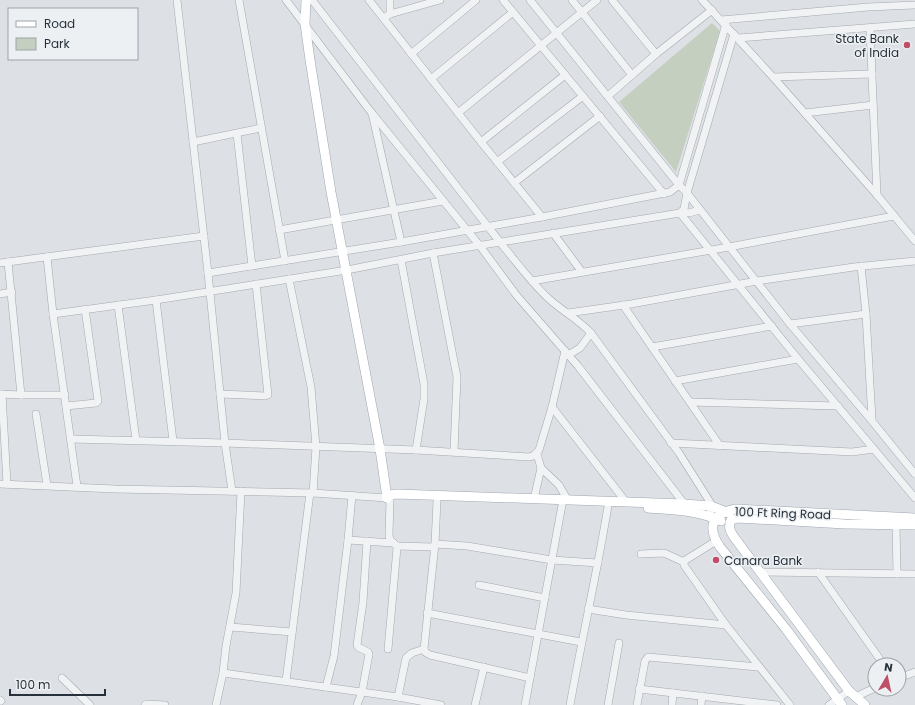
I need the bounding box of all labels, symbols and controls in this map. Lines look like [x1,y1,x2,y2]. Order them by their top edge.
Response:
legend [8,8,138,60]
text: Road [44,15,75,32]
place label: State Bank of India [835,30,900,61]
text: Park [44,35,71,52]
marker: State Bank of India [902,40,912,50]
street label: 100 Ft Ring Road [735,503,831,523]
place label: Canara Bank [724,552,803,569]
marker: Canara Bank [711,555,721,565]
north arrow [867,657,907,697]
text: N [883,659,894,676]
scale bar [10,671,105,697]
text: 100 m [16,676,50,693]

